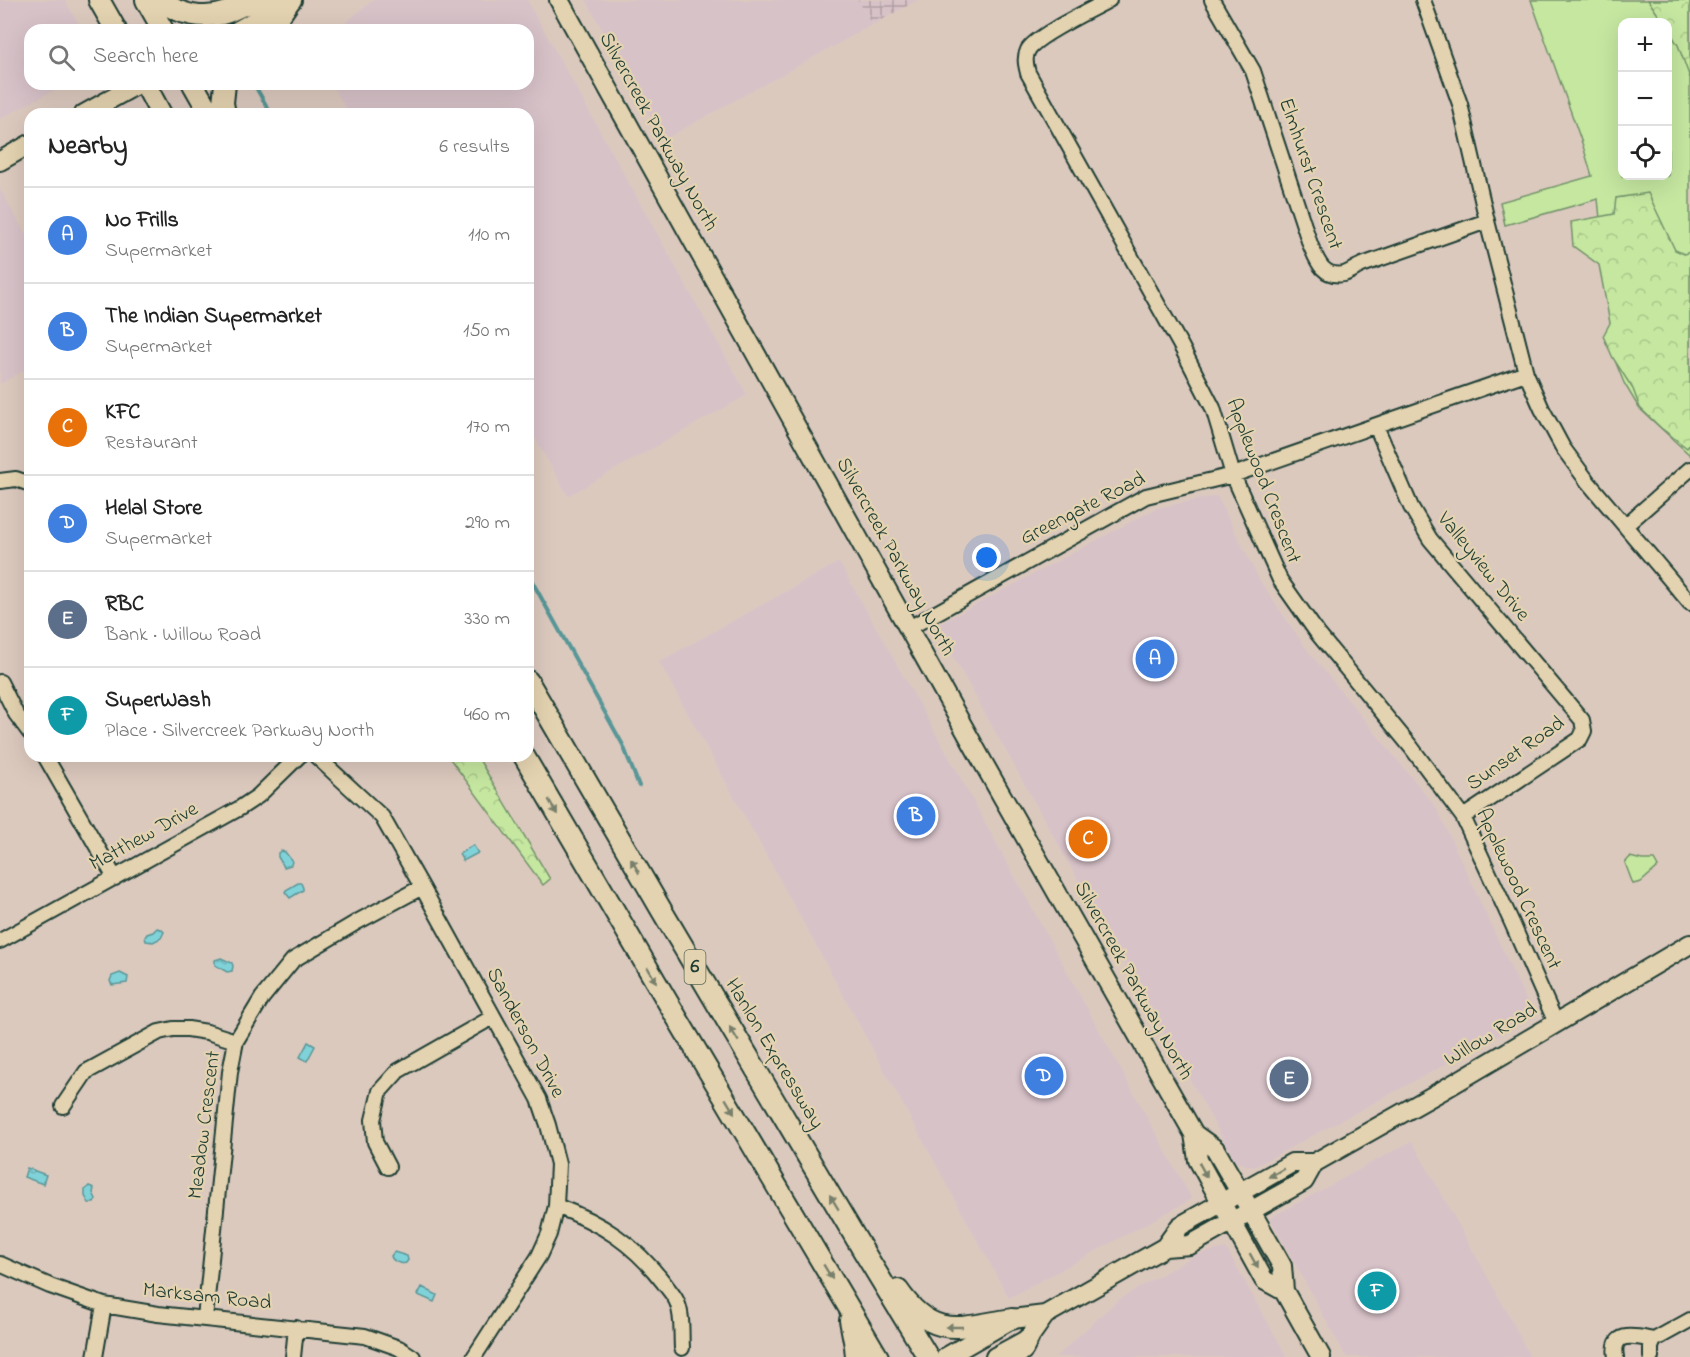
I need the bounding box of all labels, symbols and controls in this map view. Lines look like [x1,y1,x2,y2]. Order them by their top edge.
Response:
map controls [1618,18,1672,180]
button: + [1618,18,1672,72]
search box [24,24,534,90]
street label: Silvercreek Parkway North [589,27,725,238]
icon: search [45,41,78,74]
text: Search here [93,41,198,73]
button: − [1618,72,1672,126]
street label: Elmhurst Crescent [1270,94,1350,254]
button: locate [1618,126,1672,180]
text: Nearby [48,128,127,166]
text: 6 results [439,133,510,162]
text: No Frills [105,205,179,237]
text: A [61,221,74,250]
text: 110 m [468,221,510,250]
text: Supermarket [105,237,212,266]
text: The Indian Supermarket [105,301,322,333]
text: B [61,317,74,346]
text: 150 m [463,317,510,346]
text: Supermarket [105,333,212,362]
street label: Applewood Crescent [1218,394,1308,568]
text: KFC [105,397,140,429]
text: C [62,413,73,442]
text: 170 m [466,413,510,442]
text: Restaurant [105,429,198,458]
street label: Silvercreek Parkway North [826,452,962,663]
street label: Greengate Road [1015,464,1152,555]
text: Helal Store [105,493,202,525]
street label: Valleyview Drive [1427,505,1537,630]
text: D [60,509,75,538]
text: 290 m [465,509,510,538]
text: Supermarket [105,525,212,554]
your location [972,543,1001,572]
text: RBC [105,589,144,621]
text: E [61,605,74,634]
text: 330 m [464,605,510,634]
text: Bank · Willow Road [105,621,261,650]
pin: A [1136,636,1174,682]
text: SuperWash [105,685,211,717]
text: F [61,701,74,730]
text: 460 m [464,701,510,730]
street label: Sunset Road [1461,709,1571,799]
text: Place · Silvercreek Parkway North [105,717,374,746]
street label: Matthew Drive [84,794,204,879]
pin: B [896,794,936,838]
one-way arrow [548,799,558,816]
street label: Applewood Crescent [1467,803,1569,975]
pin: C [1068,816,1108,862]
one-way arrow [630,858,641,874]
street label: Silvercreek Parkway North [1064,876,1200,1087]
road number: 6 [684,950,706,984]
street label: Sanderson Drive [478,962,572,1104]
one-way arrow [646,967,657,983]
street label: Hanlon Expressway [715,973,831,1136]
street label: Willow Road [1439,995,1543,1075]
one-way arrow [729,1026,740,1042]
street label: Meadow Crescent [181,1049,229,1201]
pin: D [1024,1054,1064,1098]
pin: E [1270,1056,1308,1102]
one-way arrow [724,1098,735,1114]
one-way arrow [1198,1162,1208,1179]
one-way arrow [1267,1168,1284,1178]
one-way arrow [828,1194,839,1210]
one-way arrow [1249,1252,1259,1269]
one-way arrow [823,1264,834,1280]
pin: F [1358,1268,1396,1314]
street label: Marksam Road [141,1275,273,1319]
one-way arrow [945,1322,964,1332]

